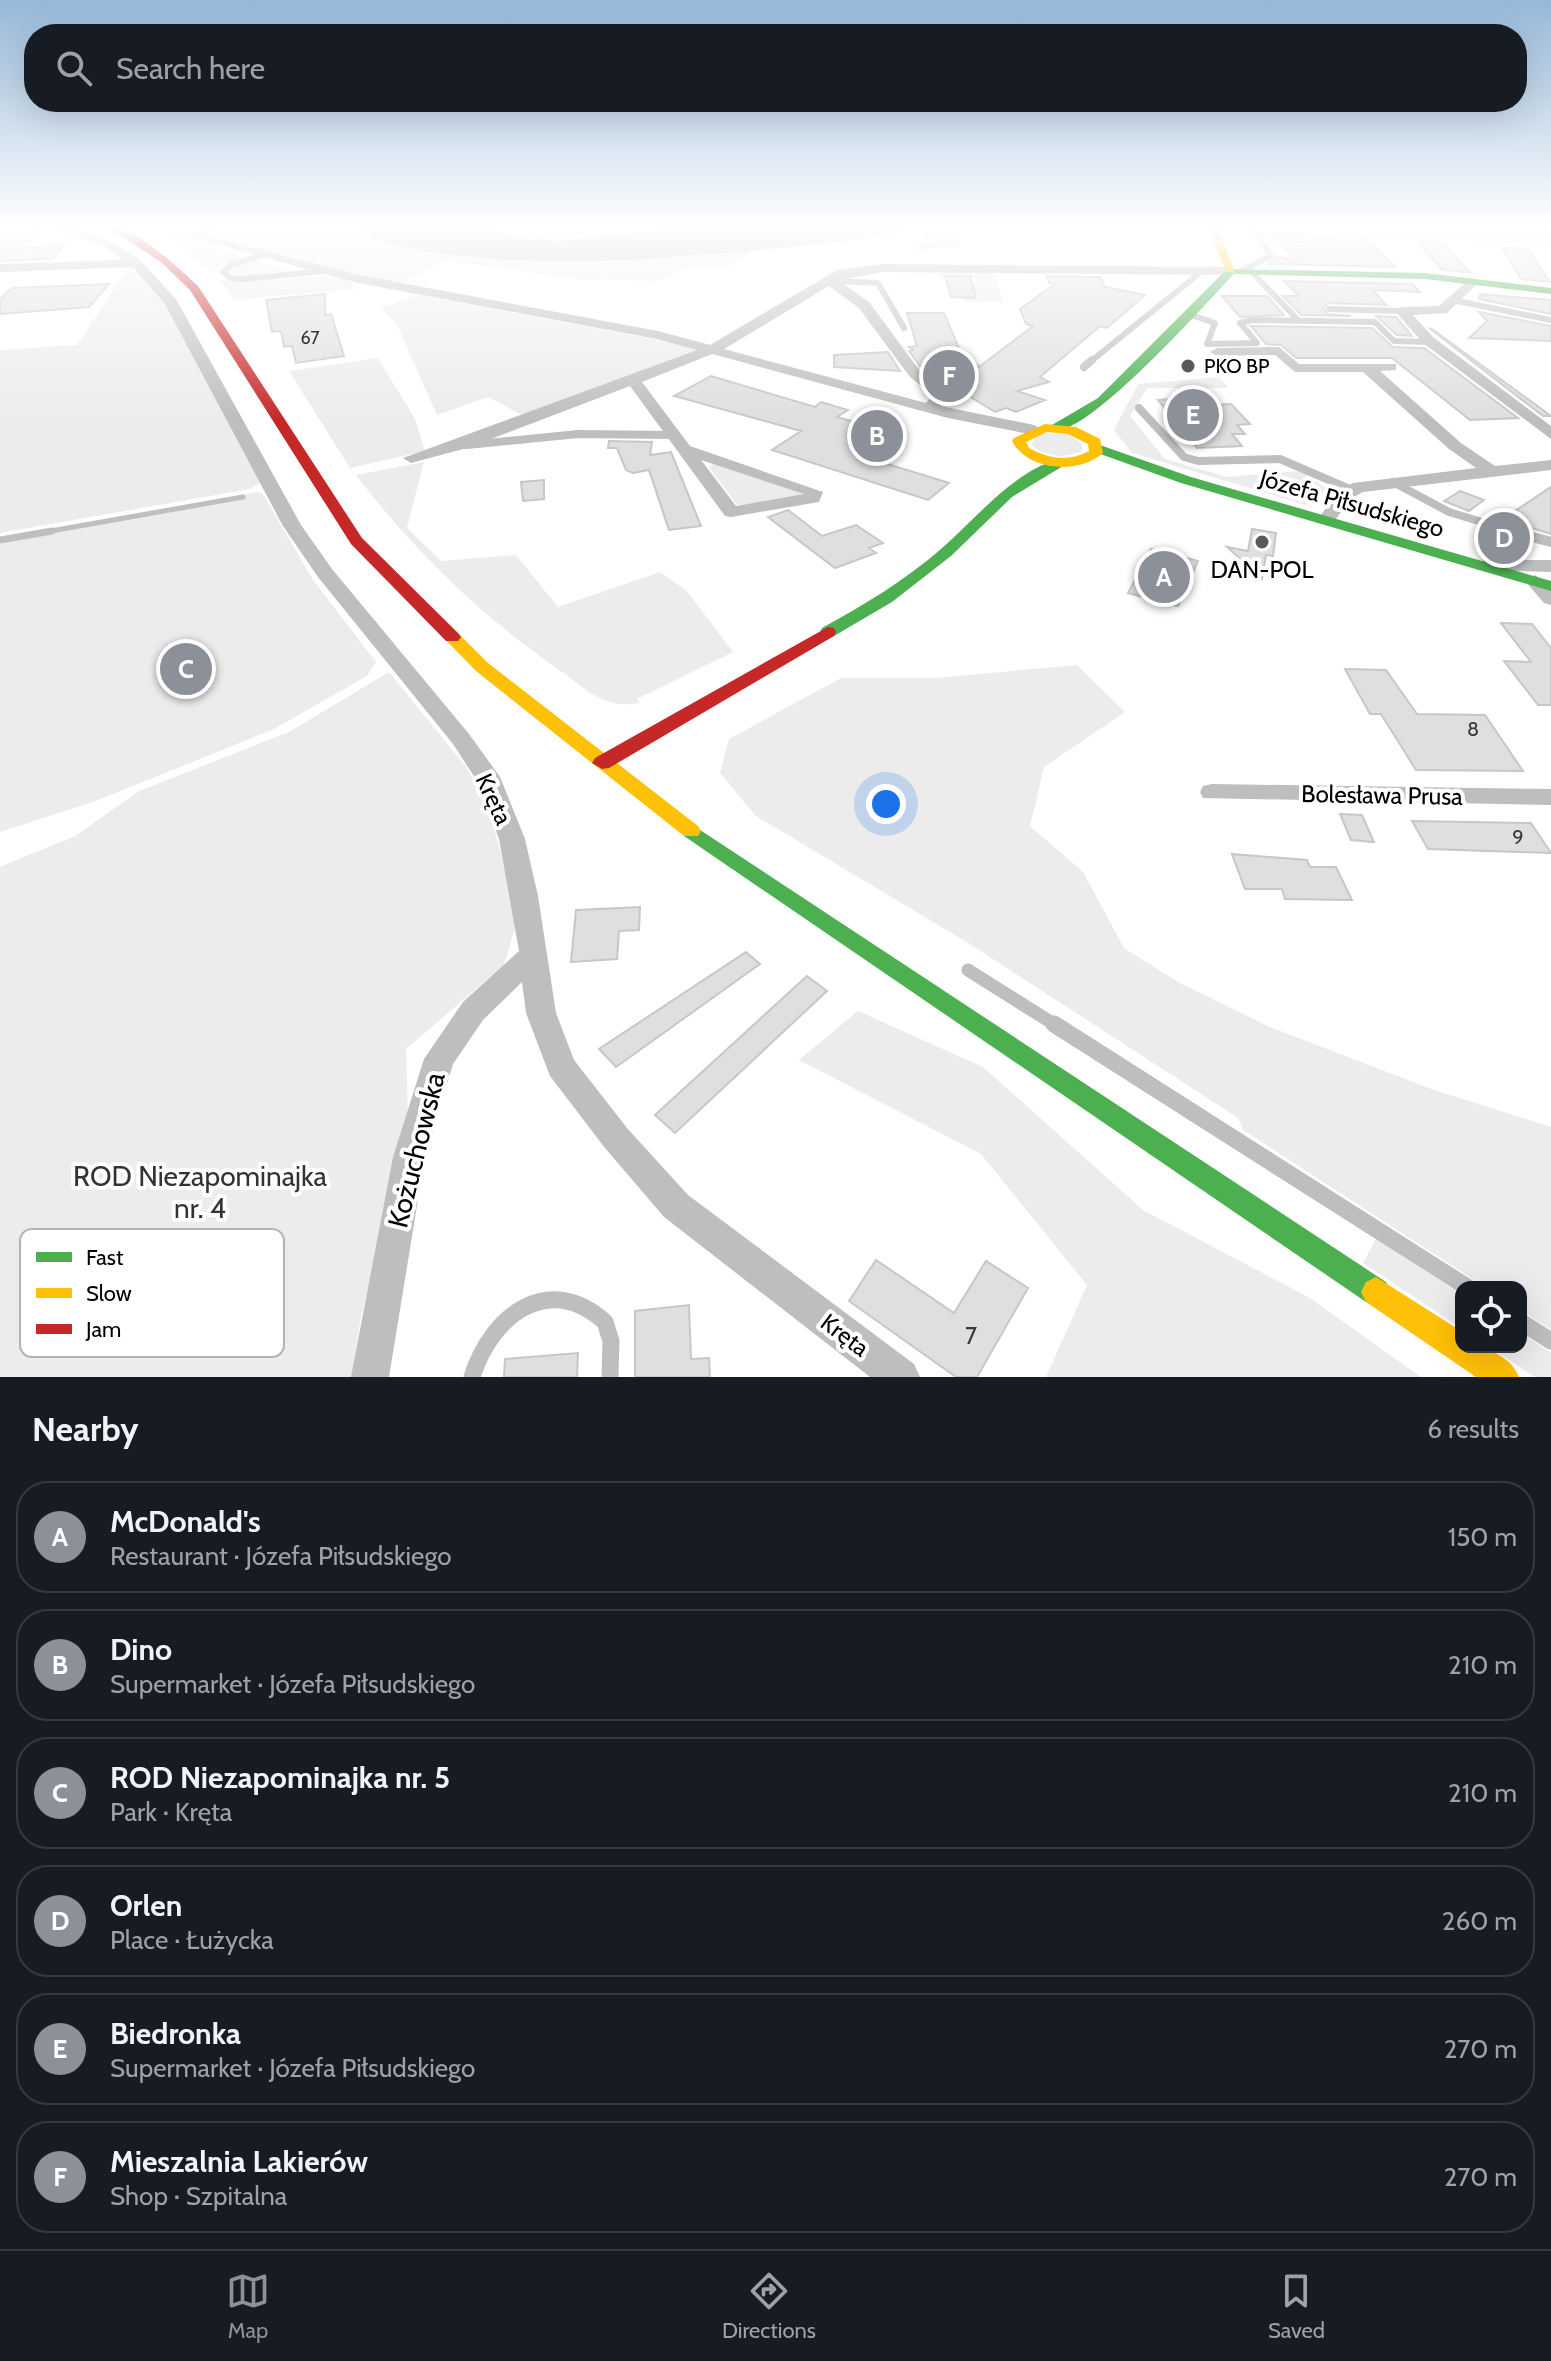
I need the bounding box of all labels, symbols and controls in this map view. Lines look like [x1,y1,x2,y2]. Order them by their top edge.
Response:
search box [24,24,1527,112]
icon: search [52,46,96,90]
text: Search here [116,50,265,87]
house number: 67 [300,327,320,349]
pin: F [923,346,975,406]
place label: PKO BP [1204,354,1269,378]
marker: PKO BP [1179,357,1197,375]
pin: E [1167,385,1219,445]
pin: B [851,406,903,466]
street label: Józefa Piłsudskiego [1256,463,1447,543]
pin: D [1478,508,1530,568]
marker: DAN-POL [1253,533,1271,551]
pin: A [1138,547,1190,607]
place label: DAN-POL [1210,555,1314,584]
pin: C [160,639,212,699]
house number: 8 [1467,717,1479,741]
street label: Kręta [470,769,519,830]
street label: Bolesława Prusa [1301,779,1463,811]
your location [866,784,906,824]
house number: 9 [1512,825,1524,849]
street label: Kożuchowska [380,1068,452,1231]
park label: ROD Niezapominajka nr. 4 [73,1159,327,1225]
legend [20,1229,284,1357]
text: Fast [86,1244,124,1271]
text: Slow [86,1280,132,1307]
map controls [1455,1281,1527,1353]
button: locate [1455,1281,1527,1353]
street label: Kręta [815,1307,875,1363]
text: Jam [85,1316,121,1343]
house number: 7 [965,1321,977,1350]
text: Nearby [32,1408,139,1450]
text: 6 results [1427,1413,1519,1445]
text: McDonald's [110,1503,261,1540]
text: A [52,1521,68,1553]
text: 150 m [1448,1521,1517,1553]
text: Restaurant · Józefa Piłsudskiego [110,1540,452,1572]
text: Dino [110,1631,172,1668]
text: B [52,1649,68,1681]
text: 210 m [1448,1649,1517,1681]
text: Supermarket · Józefa Piłsudskiego [110,1668,475,1700]
text: ROD Niezapominajka nr. 5 [110,1759,450,1796]
text: C [52,1777,68,1809]
text: 210 m [1448,1777,1517,1809]
text: Park · Kręta [110,1796,232,1828]
text: Orlen [110,1887,182,1924]
text: D [51,1905,69,1937]
text: 260 m [1442,1905,1517,1937]
text: Place · Łużycka [110,1924,274,1956]
text: Biedronka [110,2015,241,2052]
text: E [53,2033,67,2065]
text: 270 m [1444,2033,1517,2065]
text: Supermarket · Józefa Piłsudskiego [110,2052,475,2084]
text: Mieszalnia Lakierów [110,2143,368,2180]
text: F [53,2161,67,2193]
text: 270 m [1444,2161,1517,2193]
text: Shop · Szpitalna [110,2180,287,2212]
tab: Map [226,2269,270,2344]
tab: Directions [722,2269,816,2344]
tab: Saved [1268,2269,1325,2344]

